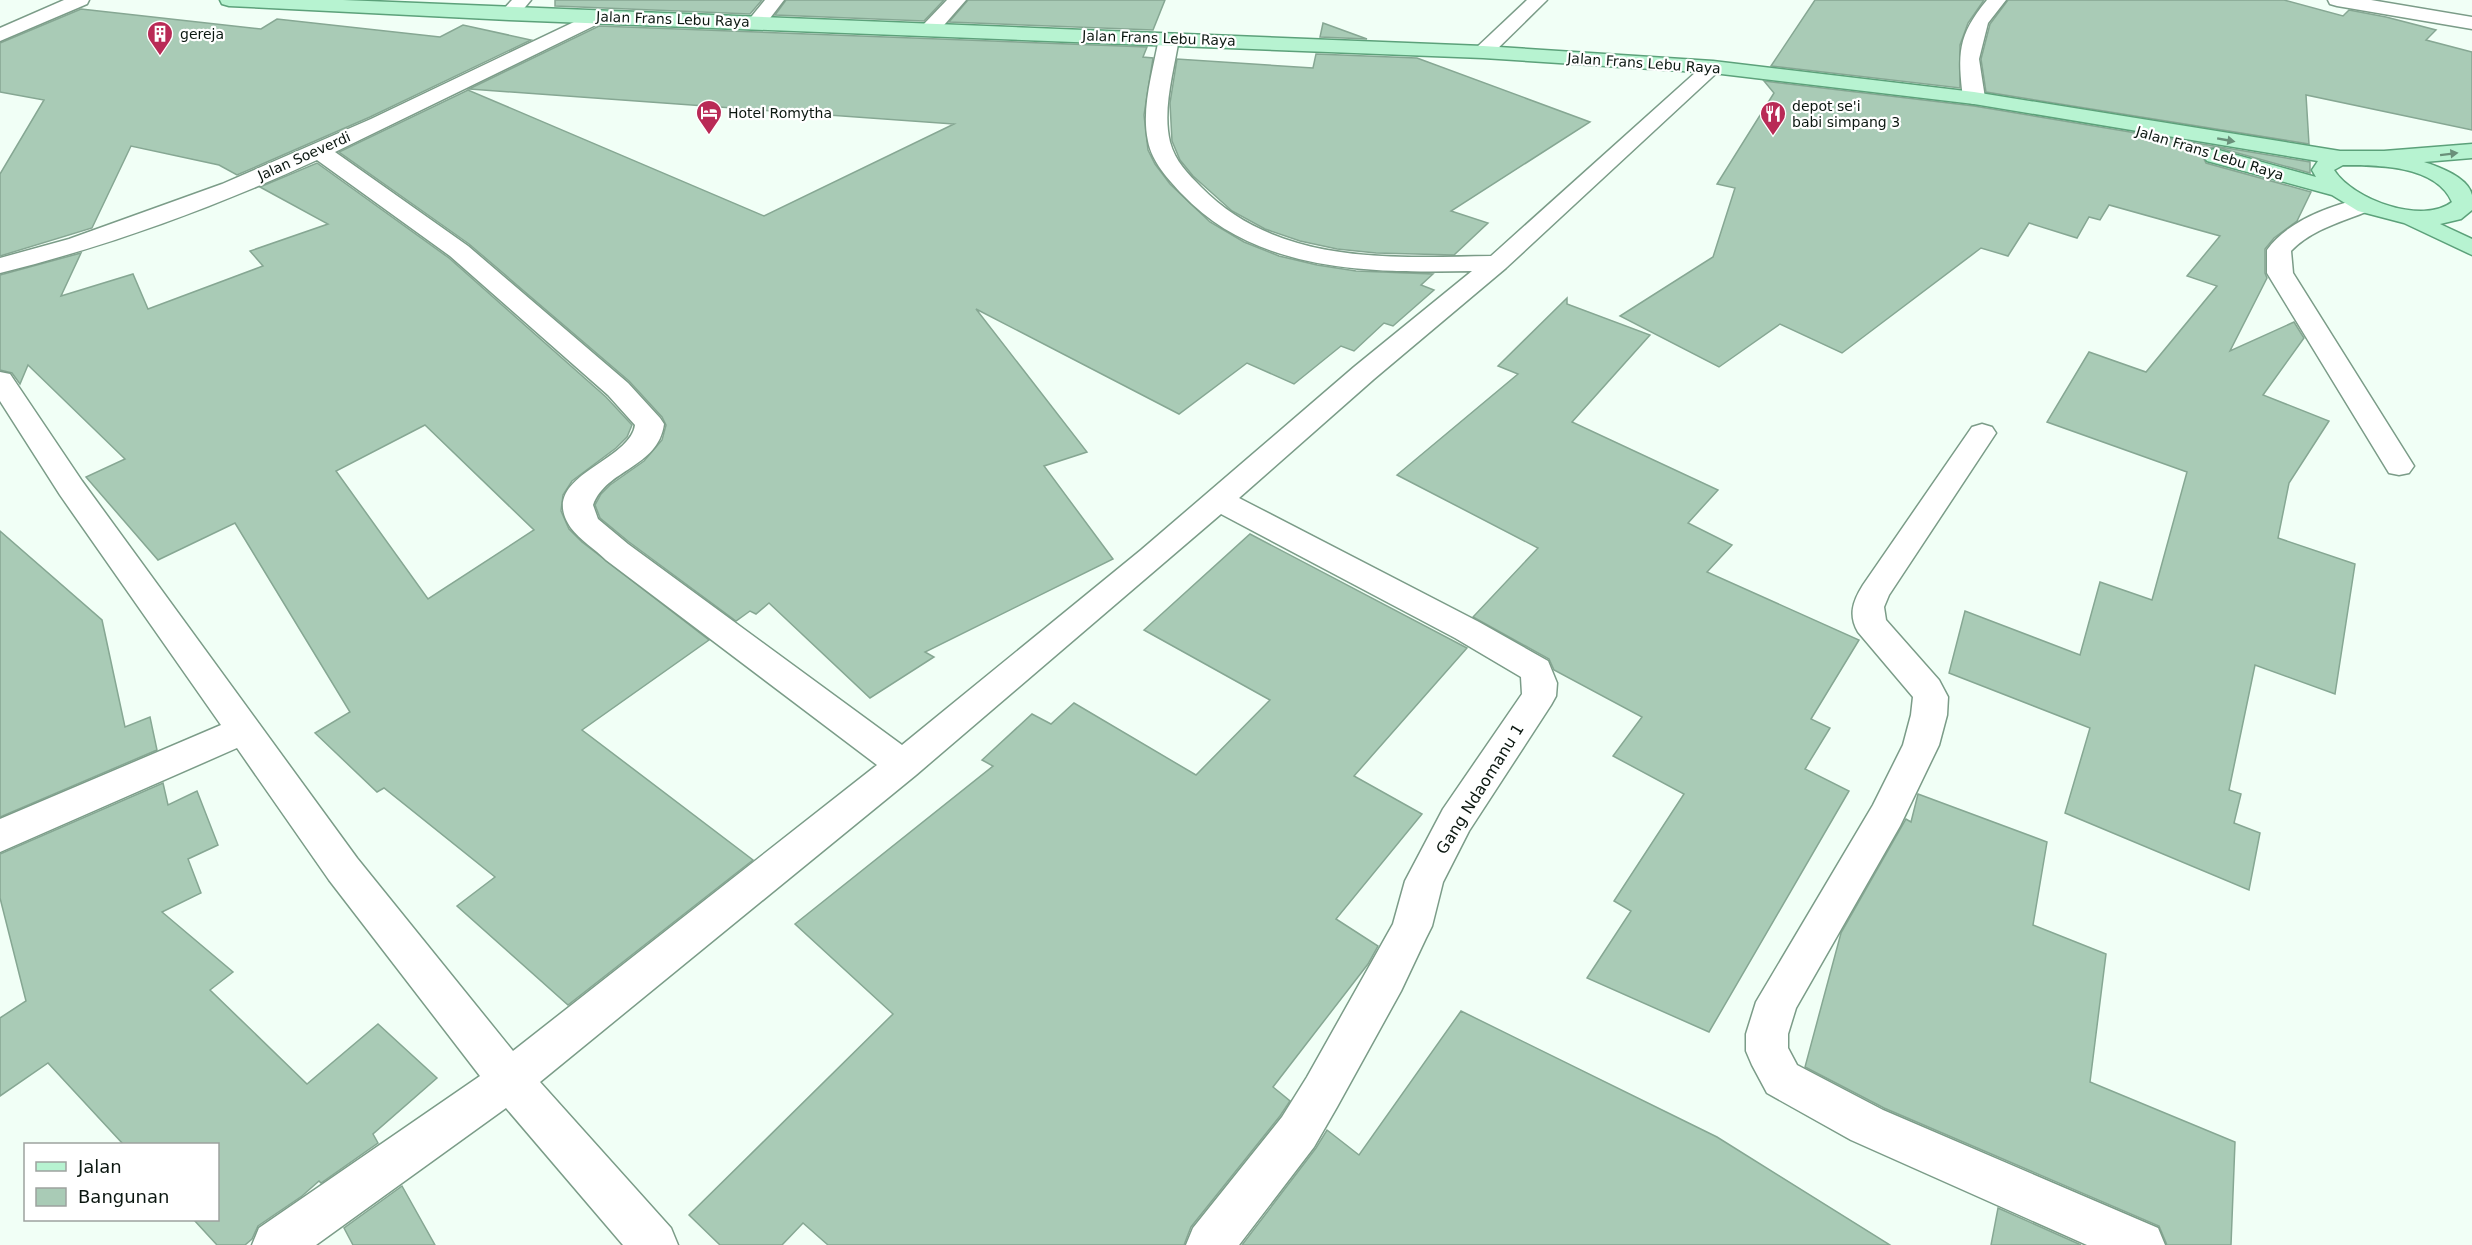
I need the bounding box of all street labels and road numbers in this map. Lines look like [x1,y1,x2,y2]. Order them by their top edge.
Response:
street label: Jalan Frans Lebu Raya [595,8,750,30]
street label: Jalan Frans Lebu Raya [1081,27,1236,49]
street label: Jalan Frans Lebu Raya [1566,50,1721,76]
street label: Jalan Frans Lebu Raya [2133,123,2286,183]
street label: Jalan Soeverdi [254,128,353,184]
street label: Gang Ndaomanu 1 [1432,720,1528,858]

